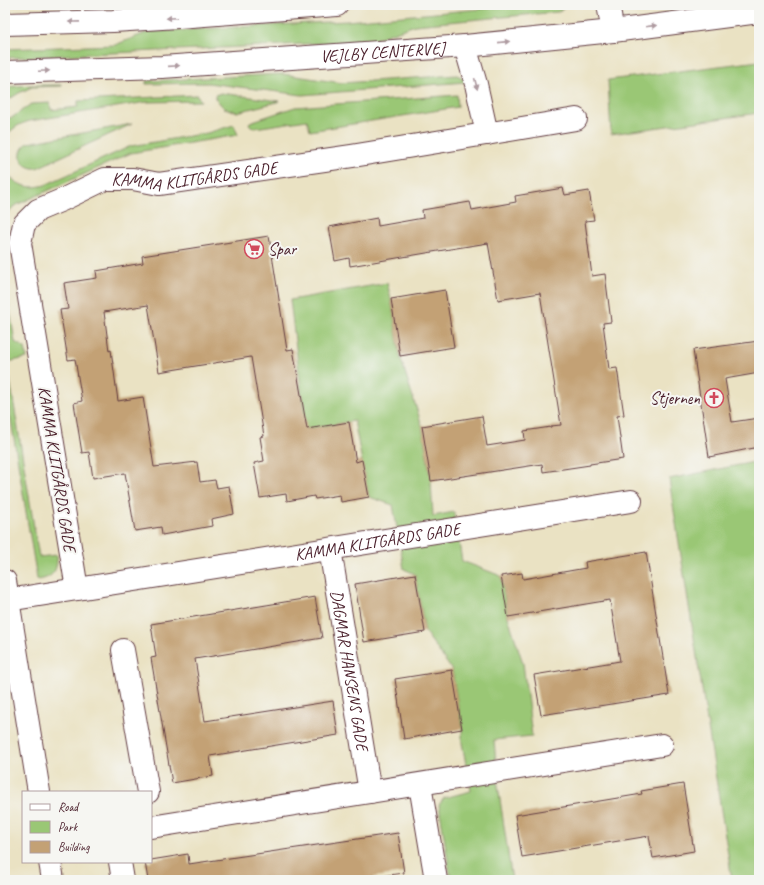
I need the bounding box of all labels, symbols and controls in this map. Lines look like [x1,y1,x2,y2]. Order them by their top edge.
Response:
one-way arrow [166,14,178,21]
one-way arrow [67,19,80,25]
one-way arrow [645,23,657,29]
street label: VEJLBY CENTERVEJ [319,37,448,67]
one-way arrow [498,39,510,46]
one-way arrow [168,62,180,69]
one-way arrow [38,68,51,74]
one-way arrow [473,78,479,90]
street label: KAMMA KLITGÅRDS GADE [112,156,281,195]
supermarket icon: Spar [243,238,265,260]
place label: Spar [268,239,298,260]
street label: KAMMA KLITGÅRDS GADE [34,385,81,556]
church icon: Stjernen [703,387,725,409]
place label: Stjernen [650,388,700,409]
street label: KAMMA KLITGÅRDS GADE [293,517,464,565]
street label: DAGMAR HANSENS GADE [326,589,374,755]
legend [22,791,152,863]
text: Road [58,799,80,815]
text: Park [58,819,79,835]
text: Building [58,839,90,855]

